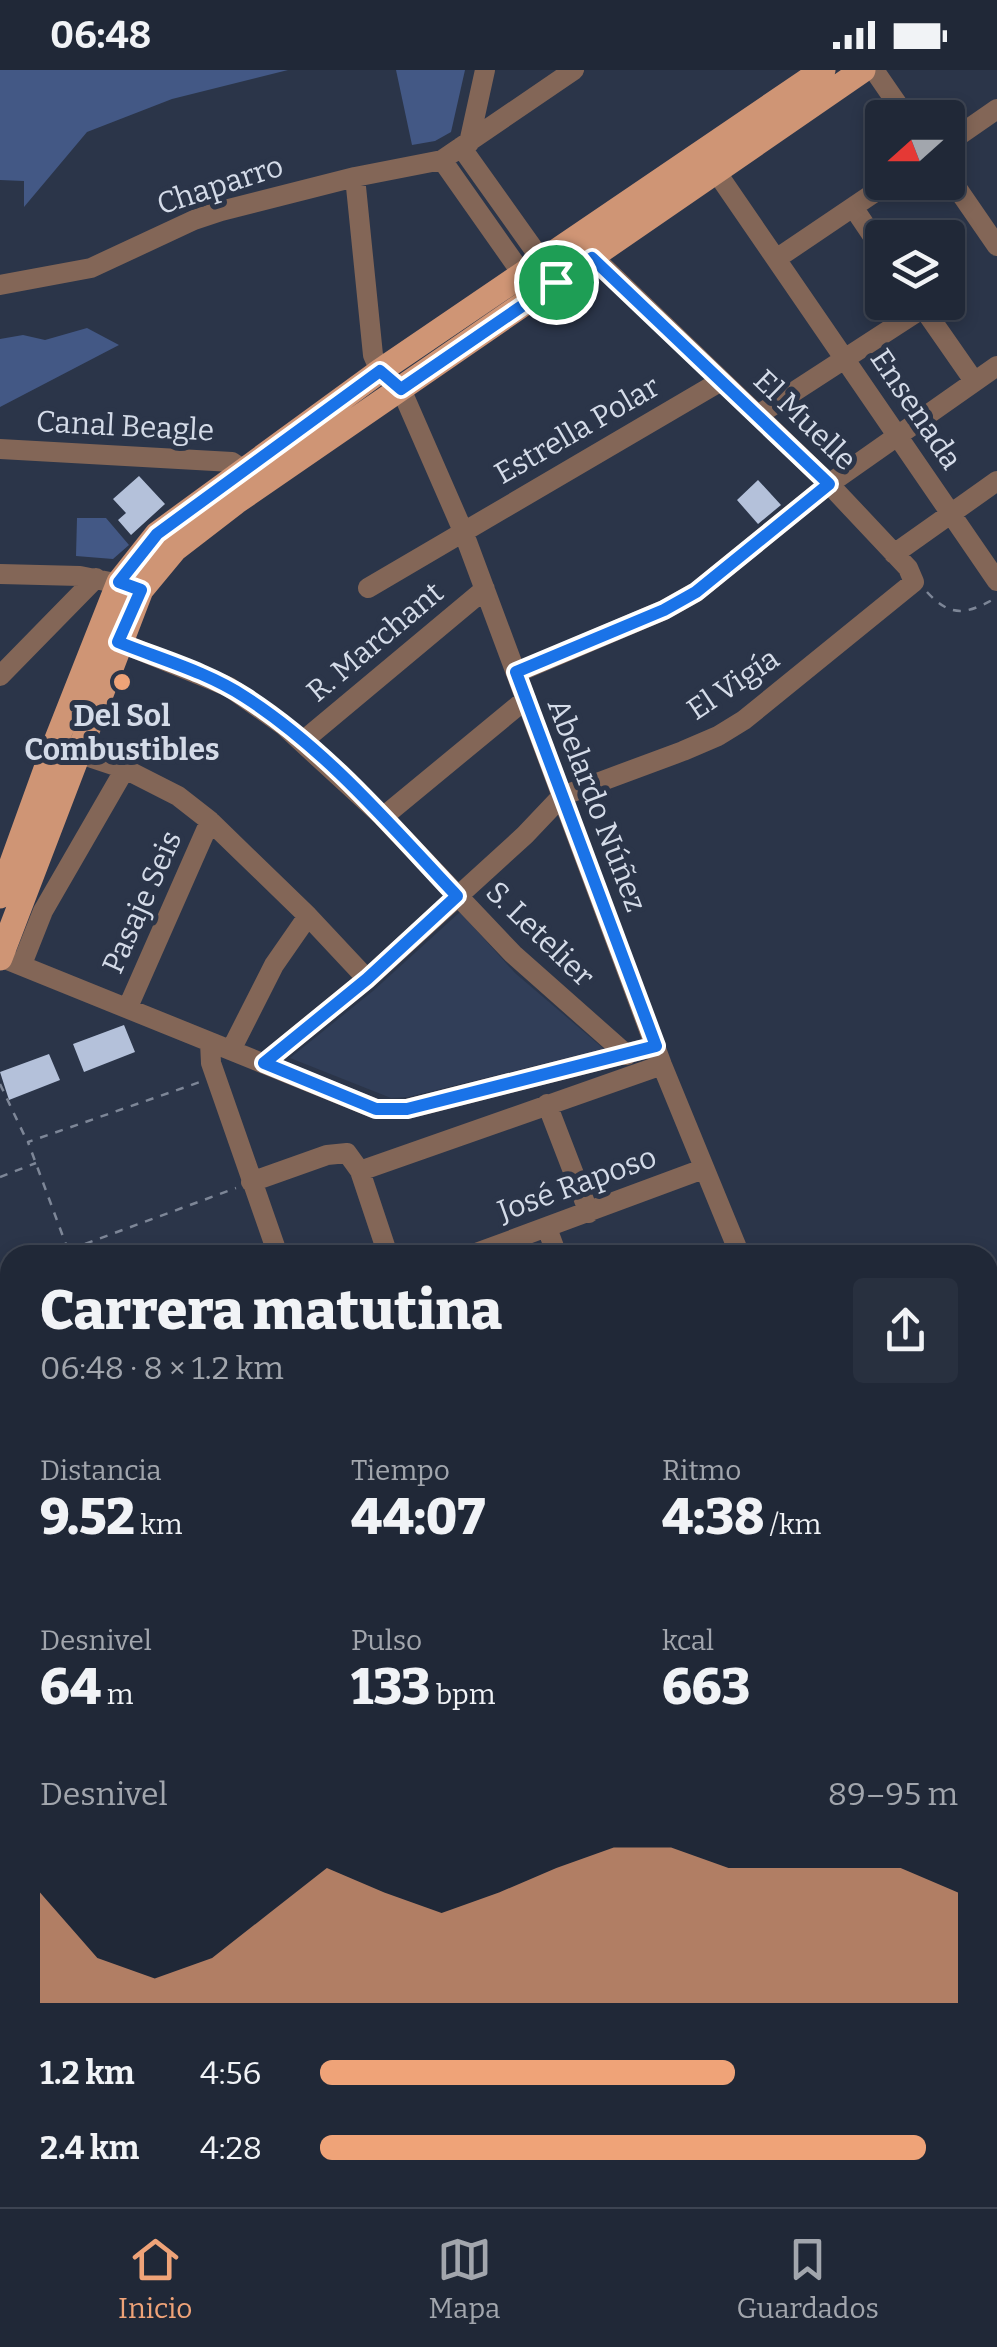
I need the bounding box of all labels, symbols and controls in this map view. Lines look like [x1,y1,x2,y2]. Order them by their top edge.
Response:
text: 06:48 [50,12,151,58]
north arrow [865,100,965,200]
map controls [865,100,965,320]
street label: Chaparro [152,148,288,222]
button: layers [865,220,965,320]
pin [514,240,599,325]
icon: arrive [529,255,584,310]
street label: Ensenada [863,342,969,476]
street label: El Muelle [746,362,864,478]
street label: Estrella Polar [488,368,666,492]
street label: Canal Beagle [35,403,215,449]
street label: R. Marchant [299,574,451,709]
street label: El Vigía [680,640,786,728]
marker: Del Sol Combustibles [111,671,133,693]
street label: Abelardo Núñez [540,693,654,917]
place label: Del Sol Combustibles [24,698,220,768]
street label: Pasaje Seis [95,825,189,979]
street label: S. Letelier [479,874,601,994]
street label: José Raposo [492,1139,661,1230]
text: Carrera matutina [40,1278,502,1344]
button: share [853,1278,958,1383]
text: 06:48 · 8 × 1.2 km [40,1349,284,1387]
text: Distancia [40,1454,162,1487]
text: Tiempo [351,1454,450,1487]
text: Ritmo [662,1454,741,1487]
text: 9.52 [40,1487,135,1547]
text: 44:07 [351,1487,485,1547]
text: 4:38 [662,1487,764,1547]
text: km [135,1508,183,1541]
text: /km [764,1508,821,1541]
text: Desnivel [40,1624,152,1657]
text: Pulso [351,1624,422,1657]
text: kcal [662,1624,714,1657]
text: 64 [40,1657,101,1717]
text: 133 [351,1657,430,1717]
text: 663 [662,1657,750,1717]
text: m [101,1678,133,1711]
text: bpm [430,1678,496,1711]
text: Desnivel [40,1775,168,1813]
text: 89–95 m [828,1775,958,1813]
text: 1.2 km [40,2054,135,2092]
text: 4:56 [200,2054,261,2092]
text: 2.4 km [40,2129,139,2167]
text: 4:28 [200,2129,262,2167]
tab: Inicio [118,2232,192,2325]
tab: Mapa [429,2232,500,2325]
tab: Guardados [737,2232,879,2325]

